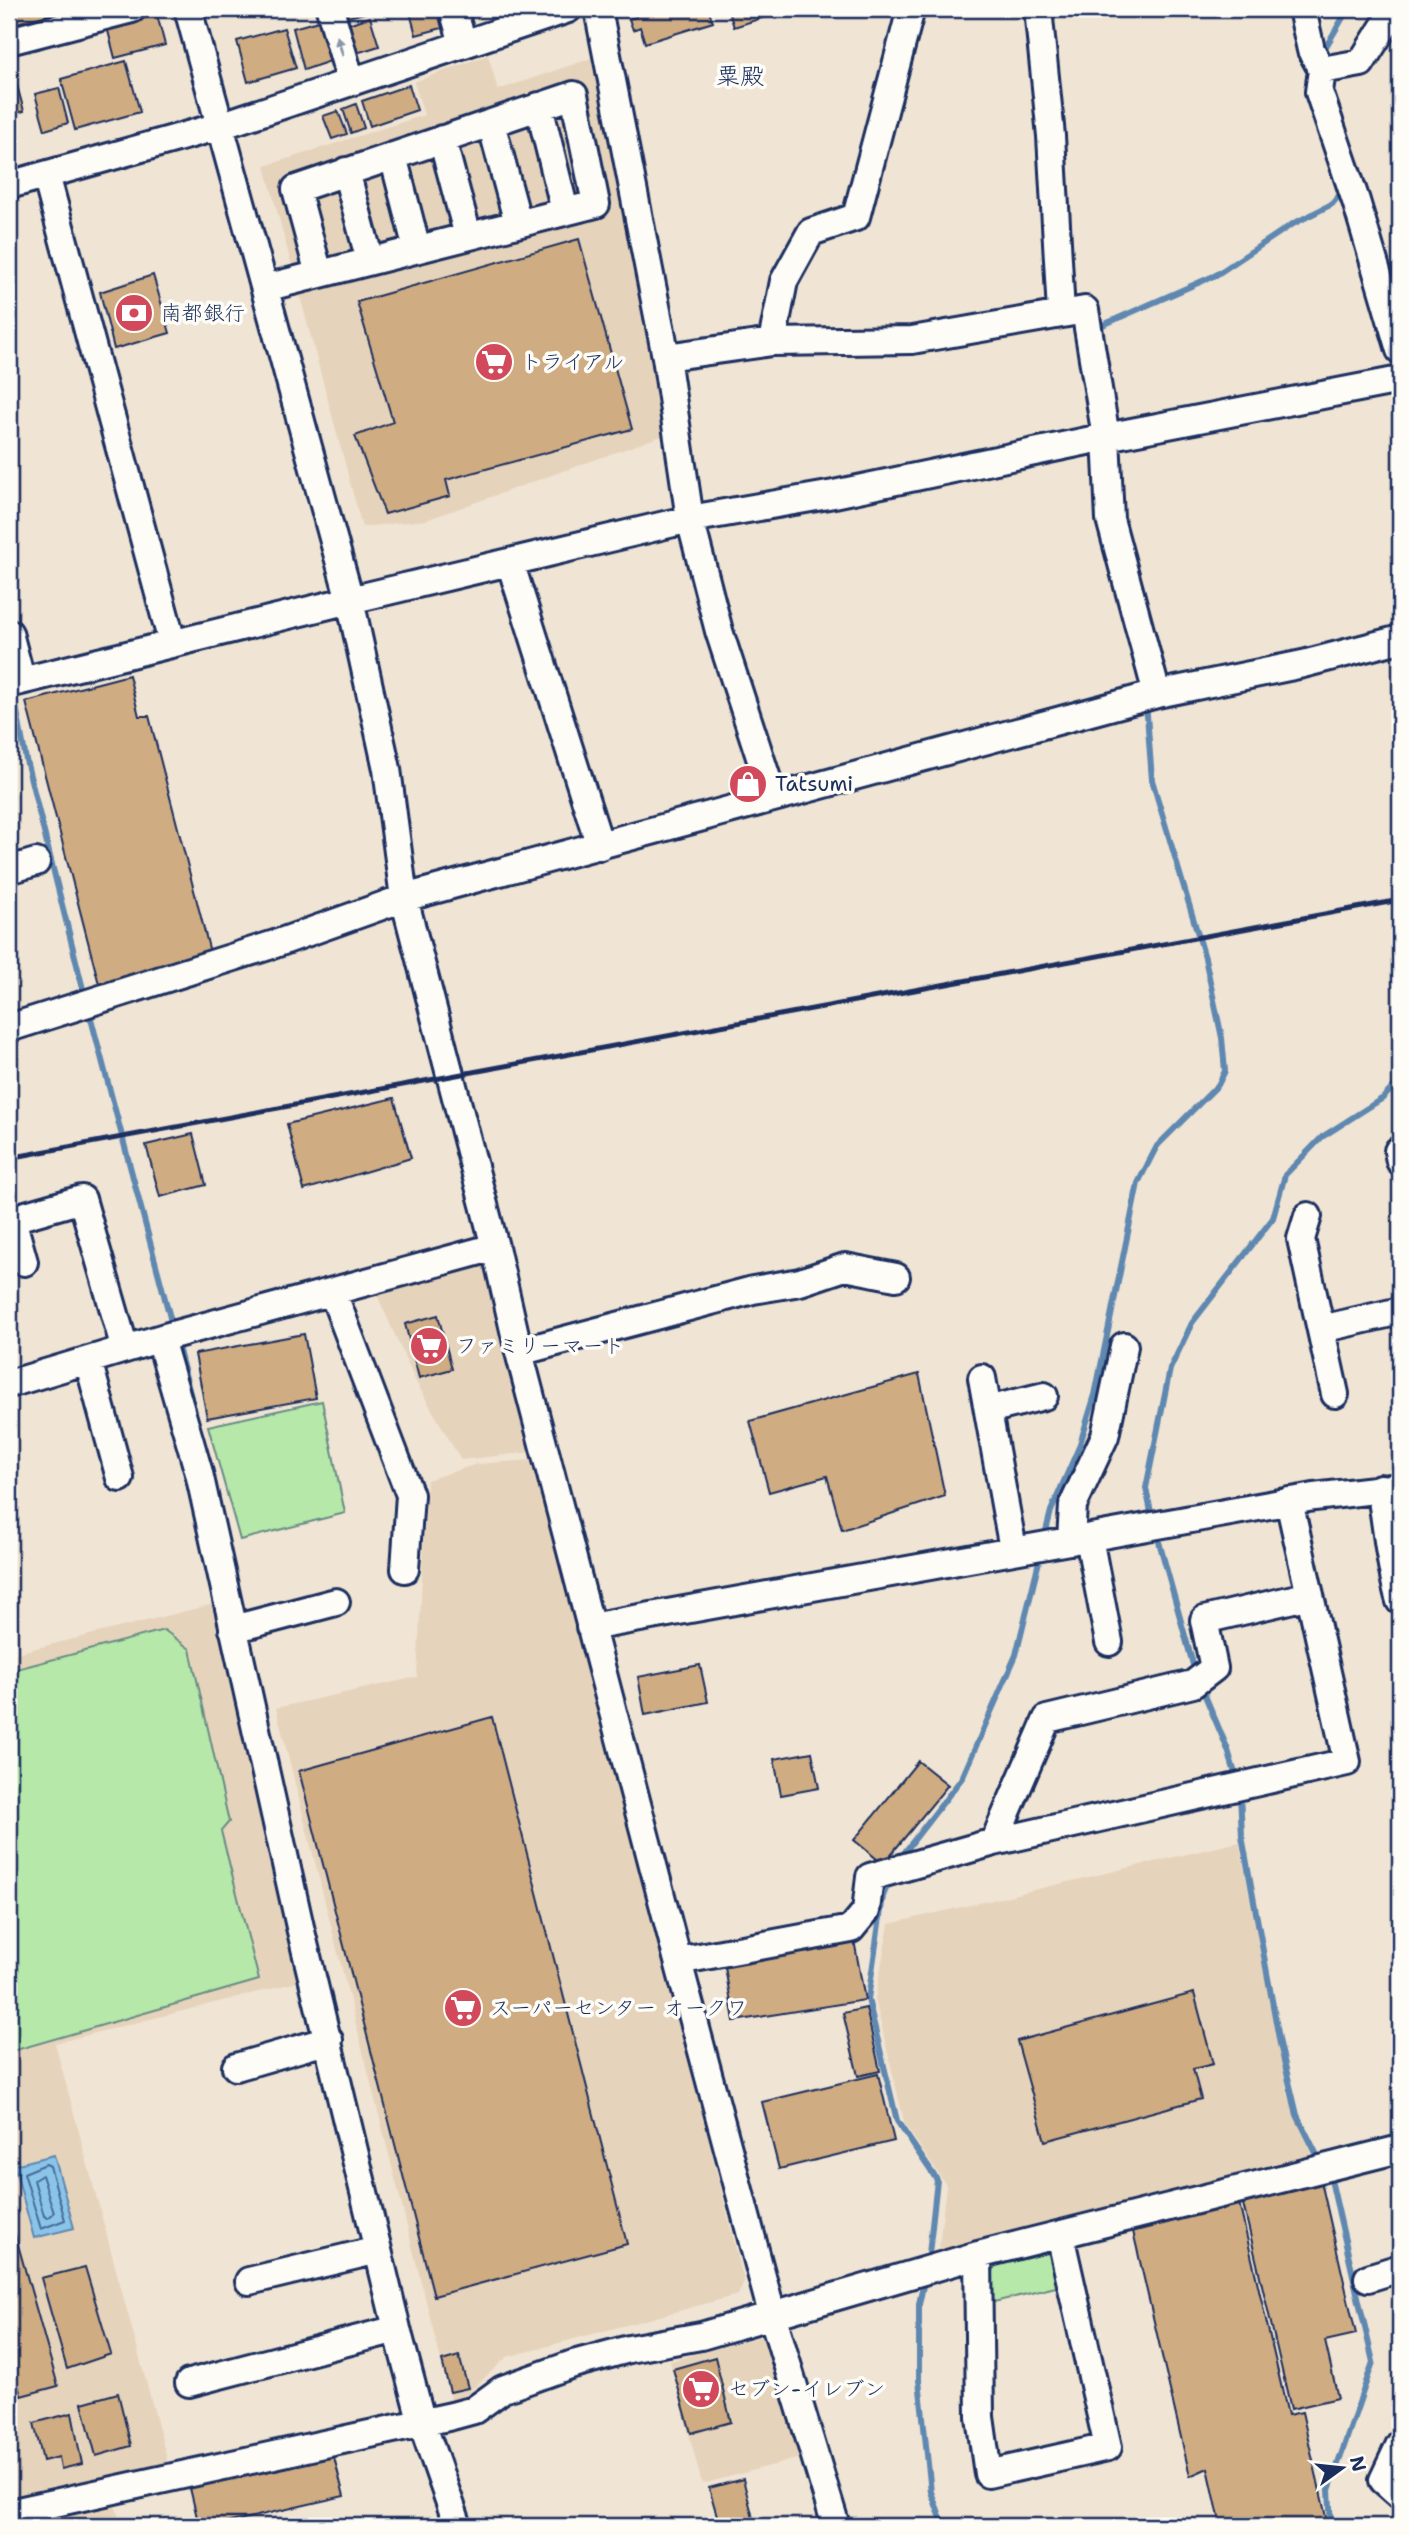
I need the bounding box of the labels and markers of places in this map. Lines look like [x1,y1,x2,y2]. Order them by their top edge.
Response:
bank icon: 南都銀行 [113,292,155,334]
place label: 南都銀行 [161,299,245,327]
supermarket icon: トライアル [473,341,515,383]
place label: トライアル [521,348,624,376]
shop icon: Tatsumi [727,763,769,805]
place label: Tatsumi [775,770,853,798]
supermarket icon: ファミリーマート [408,1325,450,1367]
place label: ファミリーマート [456,1332,624,1360]
supermarket icon: スーパーセンター オークワ [442,1987,484,2029]
place label: スーパーセンター オークワ [490,1994,747,2022]
supermarket icon: セブン-イレブン [680,2368,722,2410]
place label: セブン-イレブン [728,2375,885,2403]

